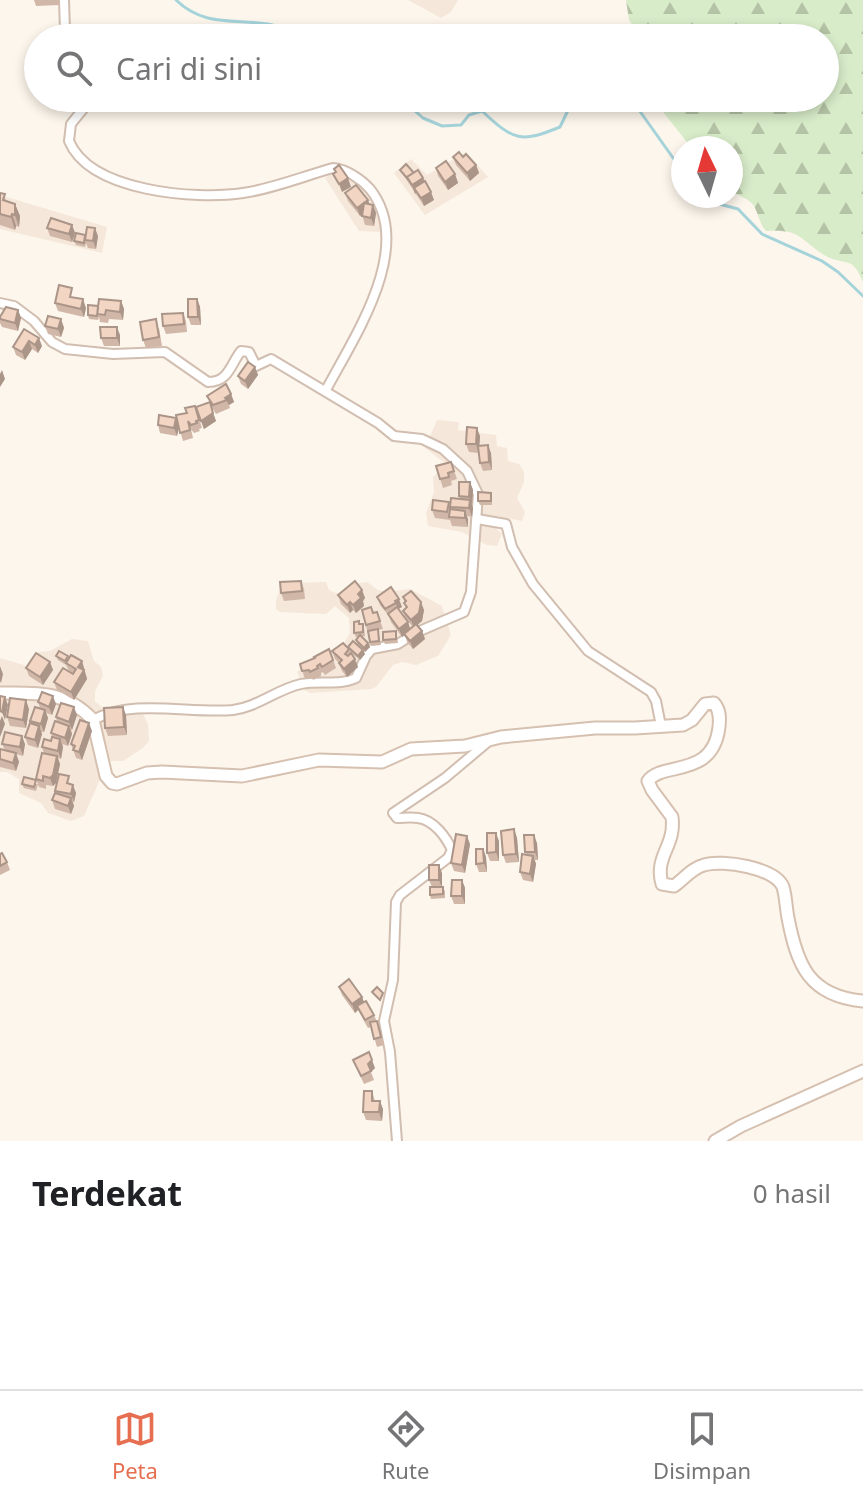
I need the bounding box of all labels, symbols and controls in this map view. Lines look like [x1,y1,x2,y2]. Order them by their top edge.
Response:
search box [24,24,839,112]
icon: search [52,46,96,90]
text: Cari di sini [116,48,262,89]
north arrow [671,136,743,208]
text: Terdekat [32,1170,182,1216]
text: 0 hasil [753,1175,831,1211]
tab: Peta [112,1407,158,1485]
tab: Rute [382,1407,429,1485]
tab: Disimpan [653,1407,751,1485]

